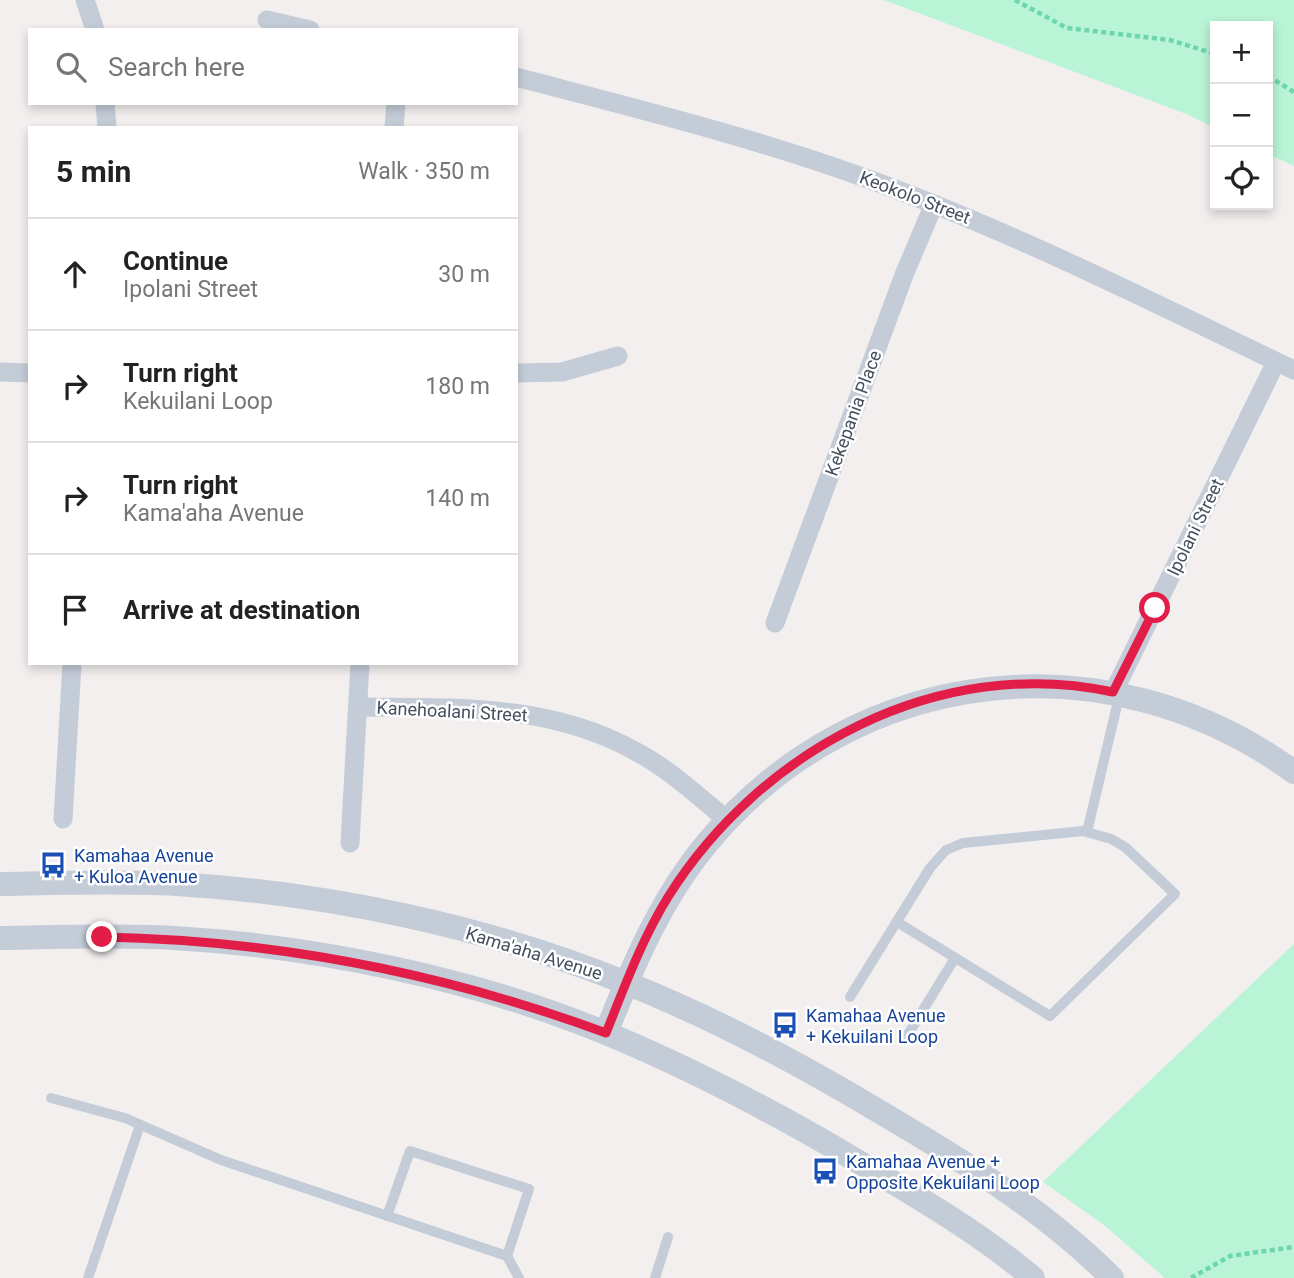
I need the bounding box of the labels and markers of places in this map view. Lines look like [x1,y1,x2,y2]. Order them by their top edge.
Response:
place label: Kamahaa Avenue + Kuloa Avenue [74,845,213,887]
bus stop icon: Kamahaa Avenue + Kuloa Avenue [38,850,68,880]
place label: Kamahaa Avenue + Kekuilani Loop [806,1005,945,1047]
bus stop icon: Kamahaa Avenue + Kekuilani Loop [770,1010,800,1040]
place label: Kamahaa Avenue + Opposite Kekuilani Loop [846,1151,1040,1193]
bus stop icon: Kamahaa Avenue + Opposite Kekuilani Loop [810,1156,840,1186]

